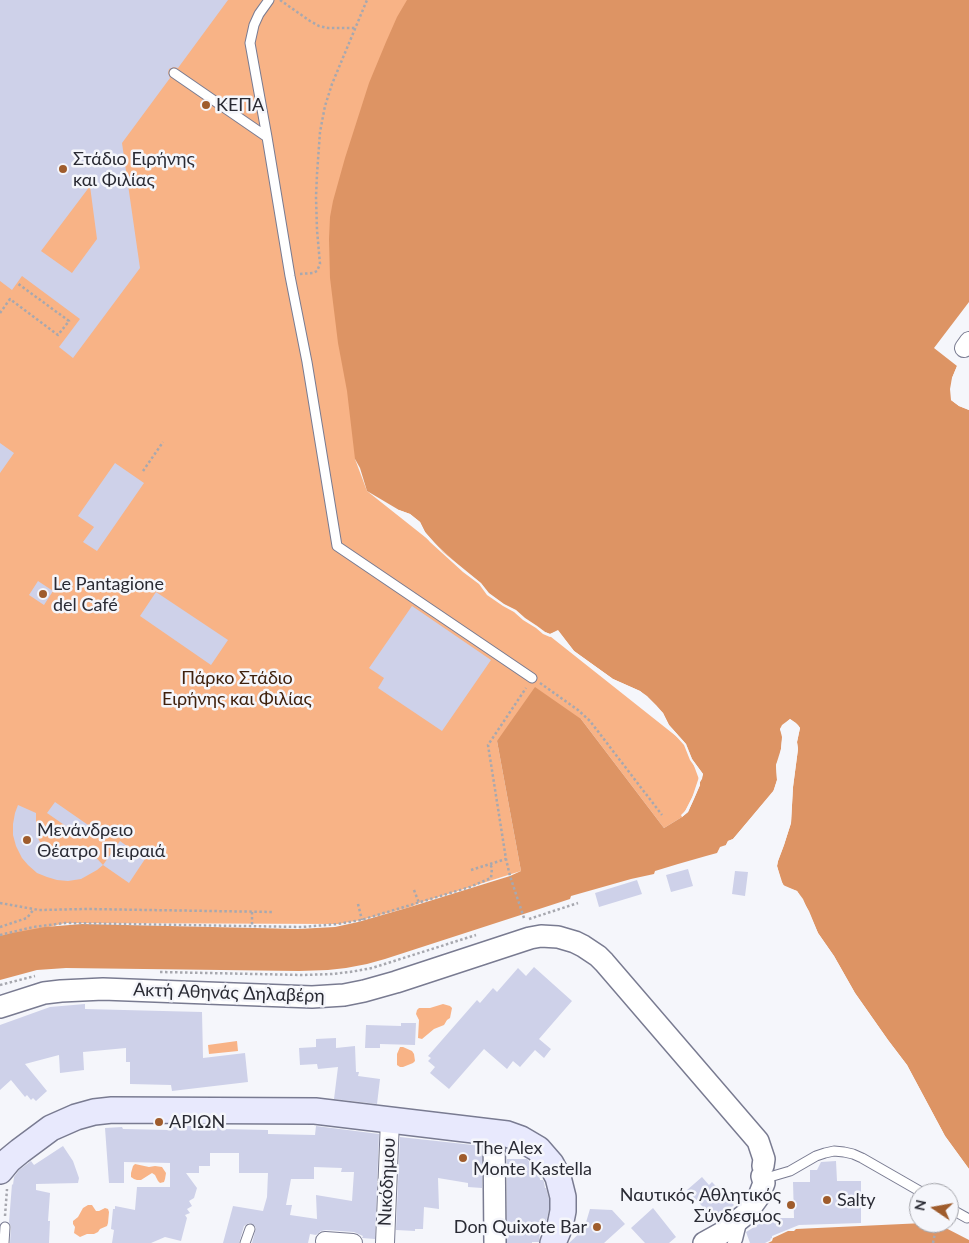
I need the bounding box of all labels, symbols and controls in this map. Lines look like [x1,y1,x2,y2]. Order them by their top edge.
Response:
place label: ΚΕΠΑ [216,94,264,116]
marker: ΚΕΠΑ [200,99,212,111]
place label: Στάδιο Ειρήνης και Φιλίας [73,148,195,190]
marker: Στάδιο Ειρήνης και Φιλίας [57,163,69,175]
place label: Le Pantagione del Café [53,573,164,616]
marker: Le Pantagione del Café [37,588,49,600]
park label: Πάρκο Στάδιο Ειρήνης και Φιλίας [162,667,312,710]
place label: Μενάνδρειο Θέατρο Πειραιά [37,819,165,862]
marker: Μενάνδρειο Θέατρο Πειραιά [21,834,33,846]
street label: Ακτή Αθηνάς Δηλαβέρη [133,979,325,1007]
place label: ΑΡΙΩΝ [169,1111,225,1133]
marker: ΑΡΙΩΝ [153,1116,165,1128]
street label: Νικόδημου [374,1137,400,1227]
place label: The Alex Monte Kastella [473,1137,592,1180]
marker: The Alex Monte Kastella [457,1152,469,1164]
north arrow [909,1183,959,1233]
place label: Ναυτικός Αθλητικός Σύνδεσμος [620,1184,781,1226]
place label: Salty [837,1189,876,1211]
marker: Salty [821,1194,833,1206]
text: N [910,1198,929,1212]
marker: Ναυτικός Αθλητικός Σύνδεσμος [785,1199,797,1211]
place label: Don Quixote Bar [454,1216,587,1238]
marker: Don Quixote Bar [591,1221,603,1233]

